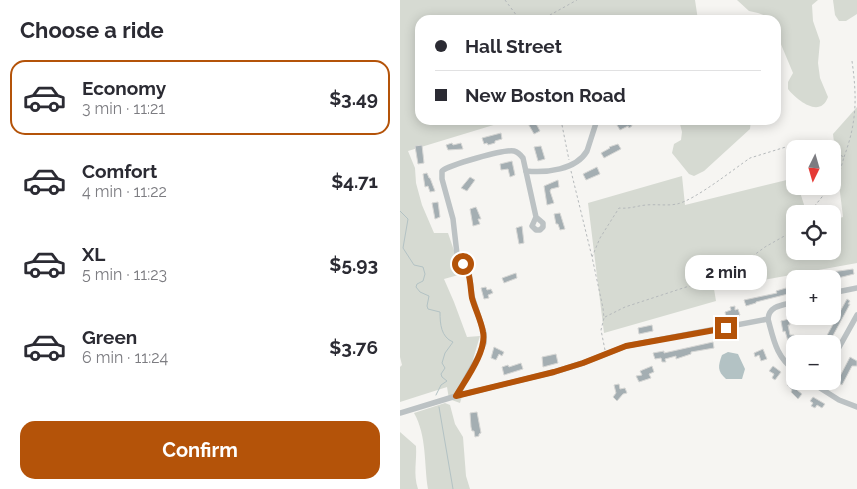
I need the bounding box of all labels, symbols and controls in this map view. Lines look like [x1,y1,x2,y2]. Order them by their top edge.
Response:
text: Choose a ride [20,17,164,43]
text: Hall Street [465,35,562,57]
icon: car [22,75,67,120]
text: Economy [82,77,166,99]
text: New Boston Road [465,84,626,106]
text: $3.49 [329,87,378,109]
text: 3 min · 11:21 [82,99,165,118]
north arrow [786,140,841,195]
map controls [786,140,841,390]
icon: car [22,158,67,203]
text: Comfort [82,160,157,182]
text: $4.71 [331,170,378,192]
text: 4 min · 11:22 [82,182,167,201]
button: locate [786,205,841,260]
icon: car [22,241,67,286]
text: XL [82,243,105,265]
text: $5.93 [329,253,378,275]
route start [452,253,474,275]
callout: 2 min [685,255,767,290]
text: 2 min [705,263,747,282]
text: 5 min · 11:23 [82,265,167,284]
button: + [786,270,841,325]
route end [715,317,737,339]
icon: car [22,324,67,369]
text: Green [82,326,137,348]
button: − [786,335,841,390]
text: $3.76 [329,336,378,358]
text: 6 min · 11:24 [82,348,168,367]
button: Confirm [20,421,380,479]

